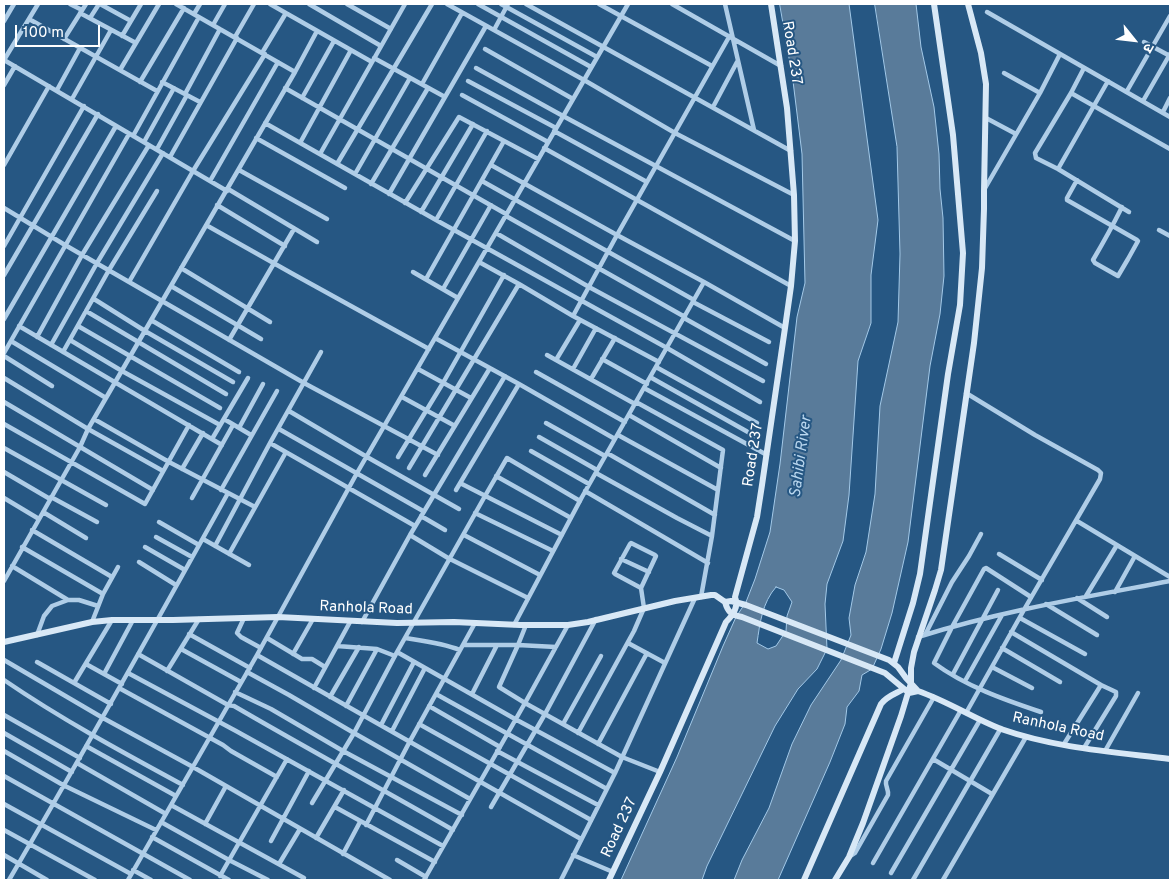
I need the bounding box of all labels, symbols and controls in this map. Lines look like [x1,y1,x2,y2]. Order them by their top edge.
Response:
scale bar [18,15,102,47]
north arrow [1109,15,1159,65]
street label: Road 237 [777,20,805,86]
text: 100 m [23,24,64,43]
text: उ [1138,40,1157,55]
water label: Sahibi River [787,415,817,499]
street label: Road 237 [740,422,768,488]
street label: Ranhola Road [319,598,413,620]
street label: Ranhola Road [1010,709,1106,747]
street label: Road 237 [598,795,642,861]

